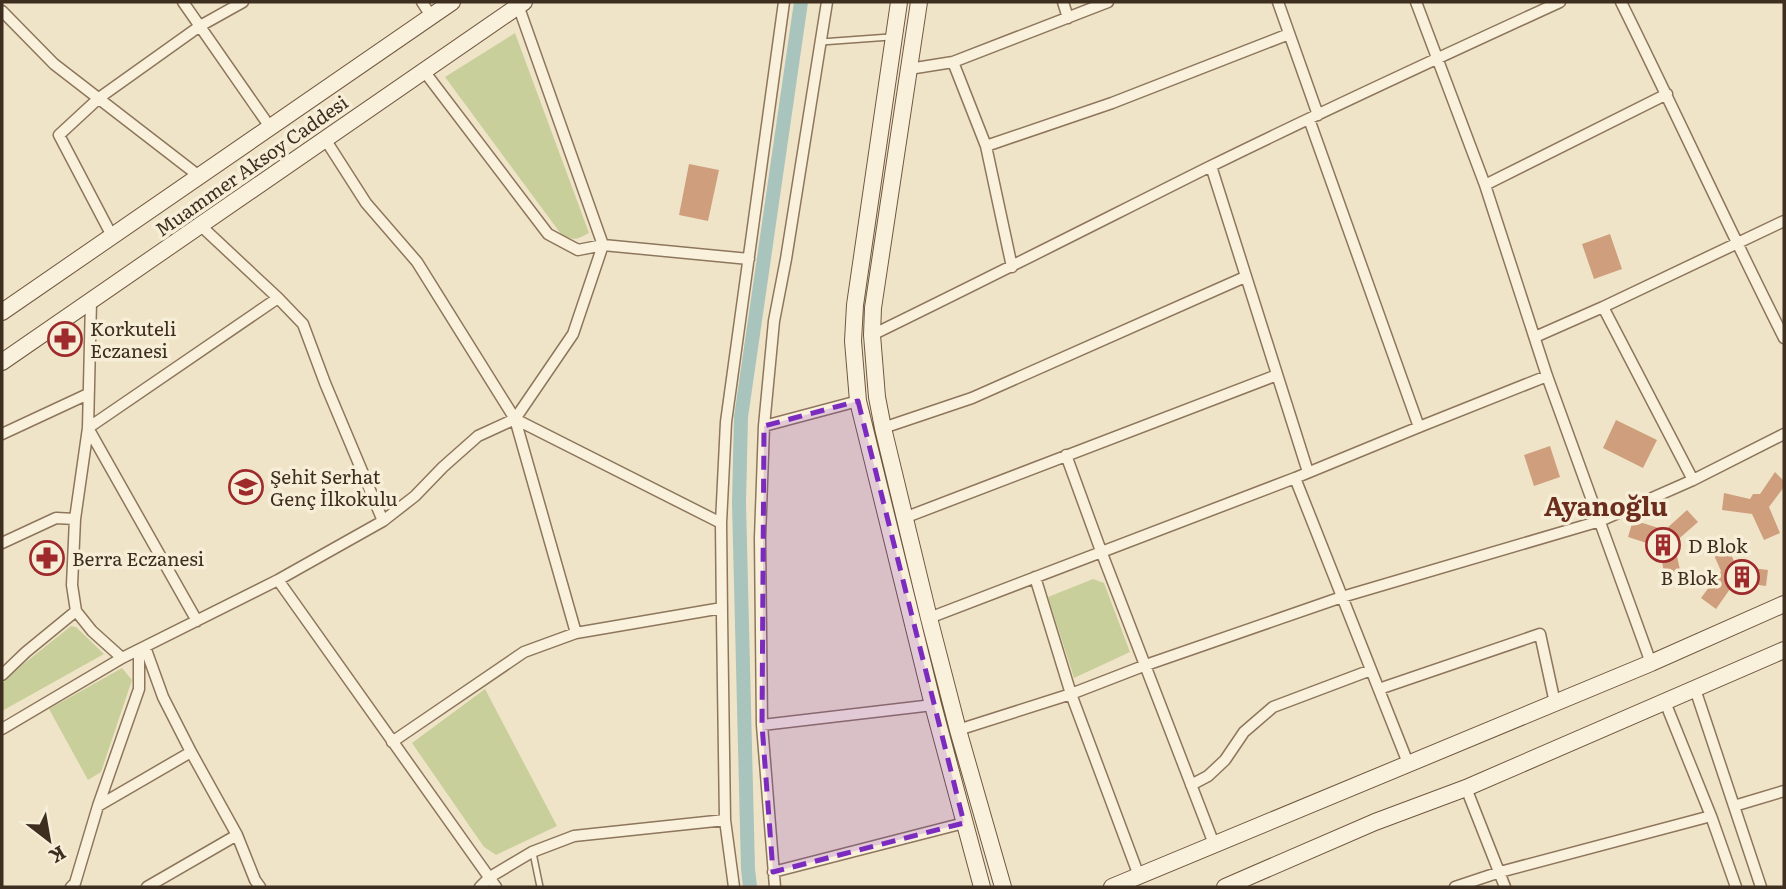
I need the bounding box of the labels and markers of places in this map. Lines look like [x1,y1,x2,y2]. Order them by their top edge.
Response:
place label: Korkuteli Eczanesi [90,314,176,364]
pharmacy icon: Korkuteli Eczanesi [46,320,84,358]
place label: Şehit Serhat Genç İlkokulu [270,462,398,512]
school or university icon: Şehit Serhat Genç İlkokulu [227,468,265,506]
building icon: D Blok [1644,526,1682,564]
place label: D Blok [1688,531,1748,559]
pharmacy icon: Berra Eczanesi [28,539,66,577]
place label: Berra Eczanesi [72,544,204,572]
building icon: B Blok [1723,558,1761,596]
place label: B Blok [1661,563,1718,591]

